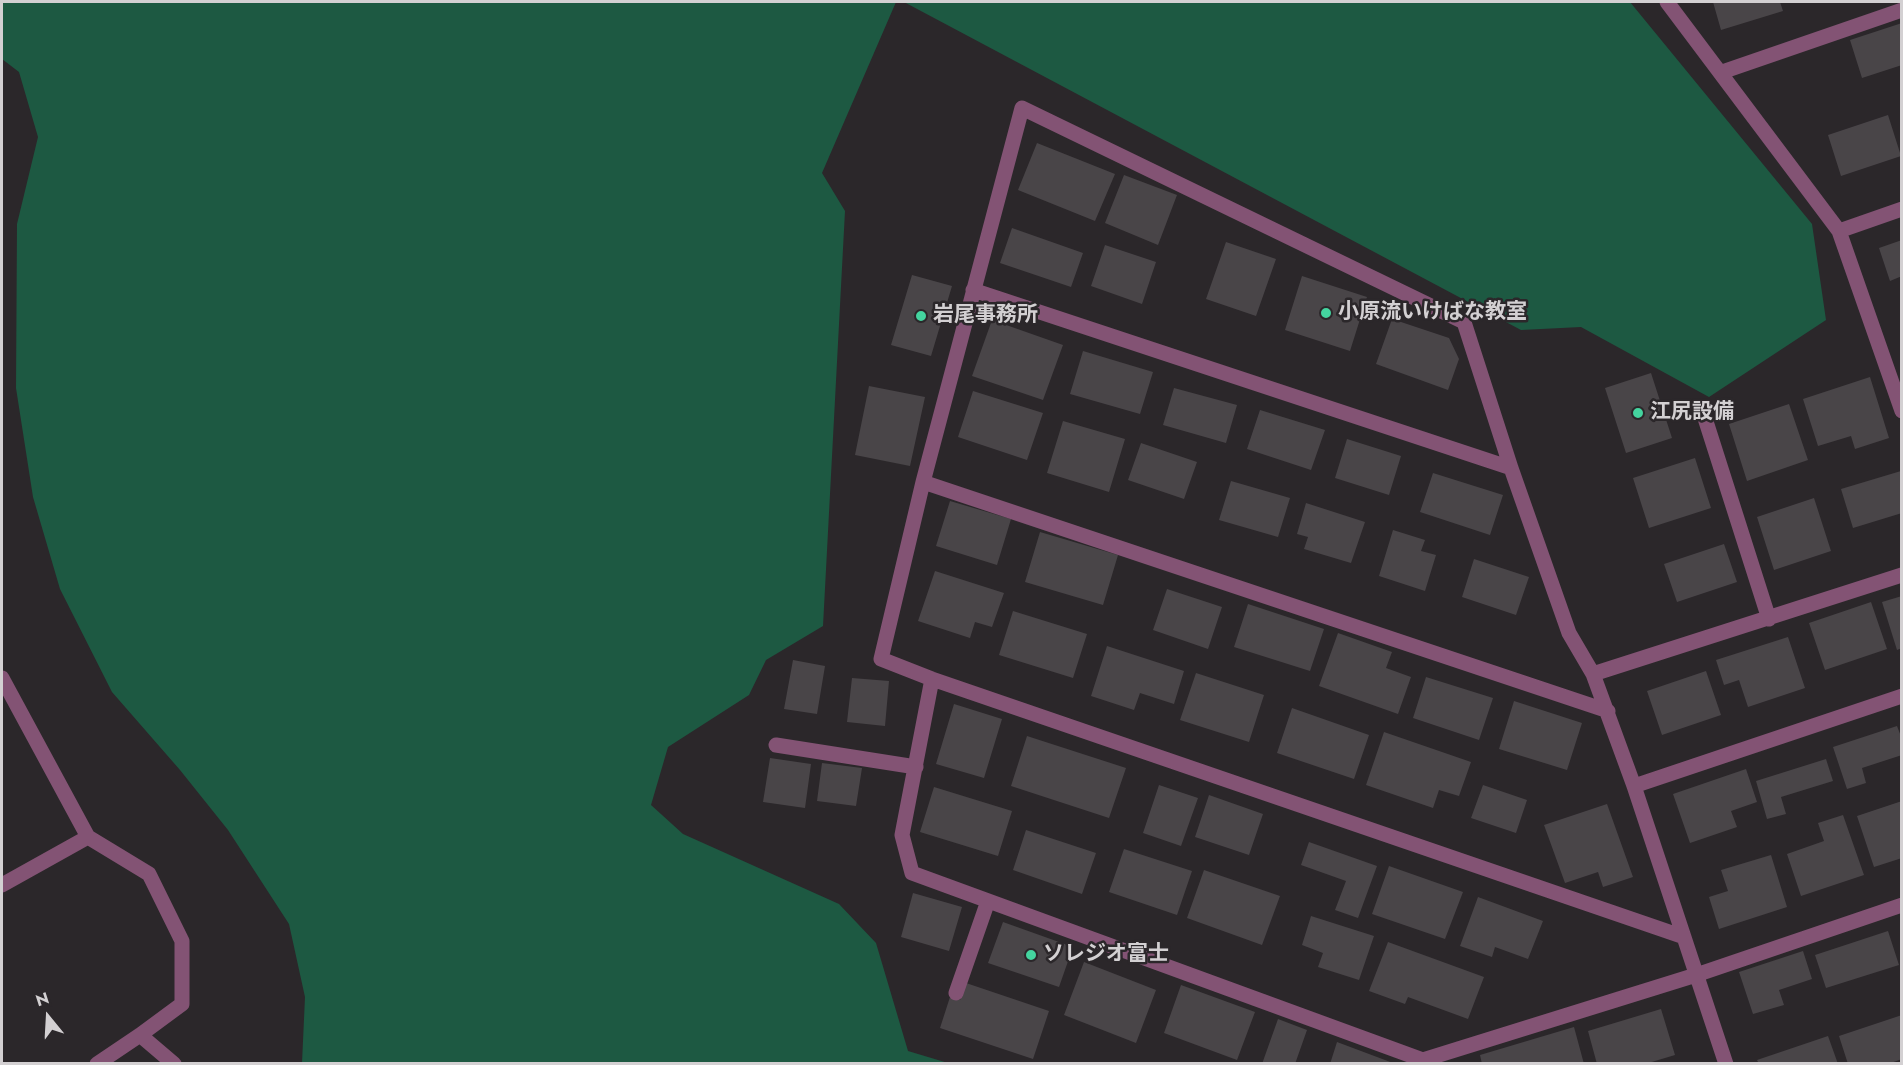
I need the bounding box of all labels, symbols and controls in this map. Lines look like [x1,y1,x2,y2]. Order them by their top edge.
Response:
place label: 小原流いけばな教室 [1338,300,1527,326]
place label: 岩尾事務所 [933,303,1038,329]
marker: 小原流いけばな教室 [1319,306,1333,320]
marker: 岩尾事務所 [914,309,928,323]
place label: 江尻設備 [1650,400,1734,426]
marker: 江尻設備 [1631,406,1645,420]
place label: ソレジオ富士 [1043,942,1169,968]
marker: ソレジオ富士 [1024,948,1038,962]
north arrow [18,987,78,1047]
text: N [33,987,52,1012]

